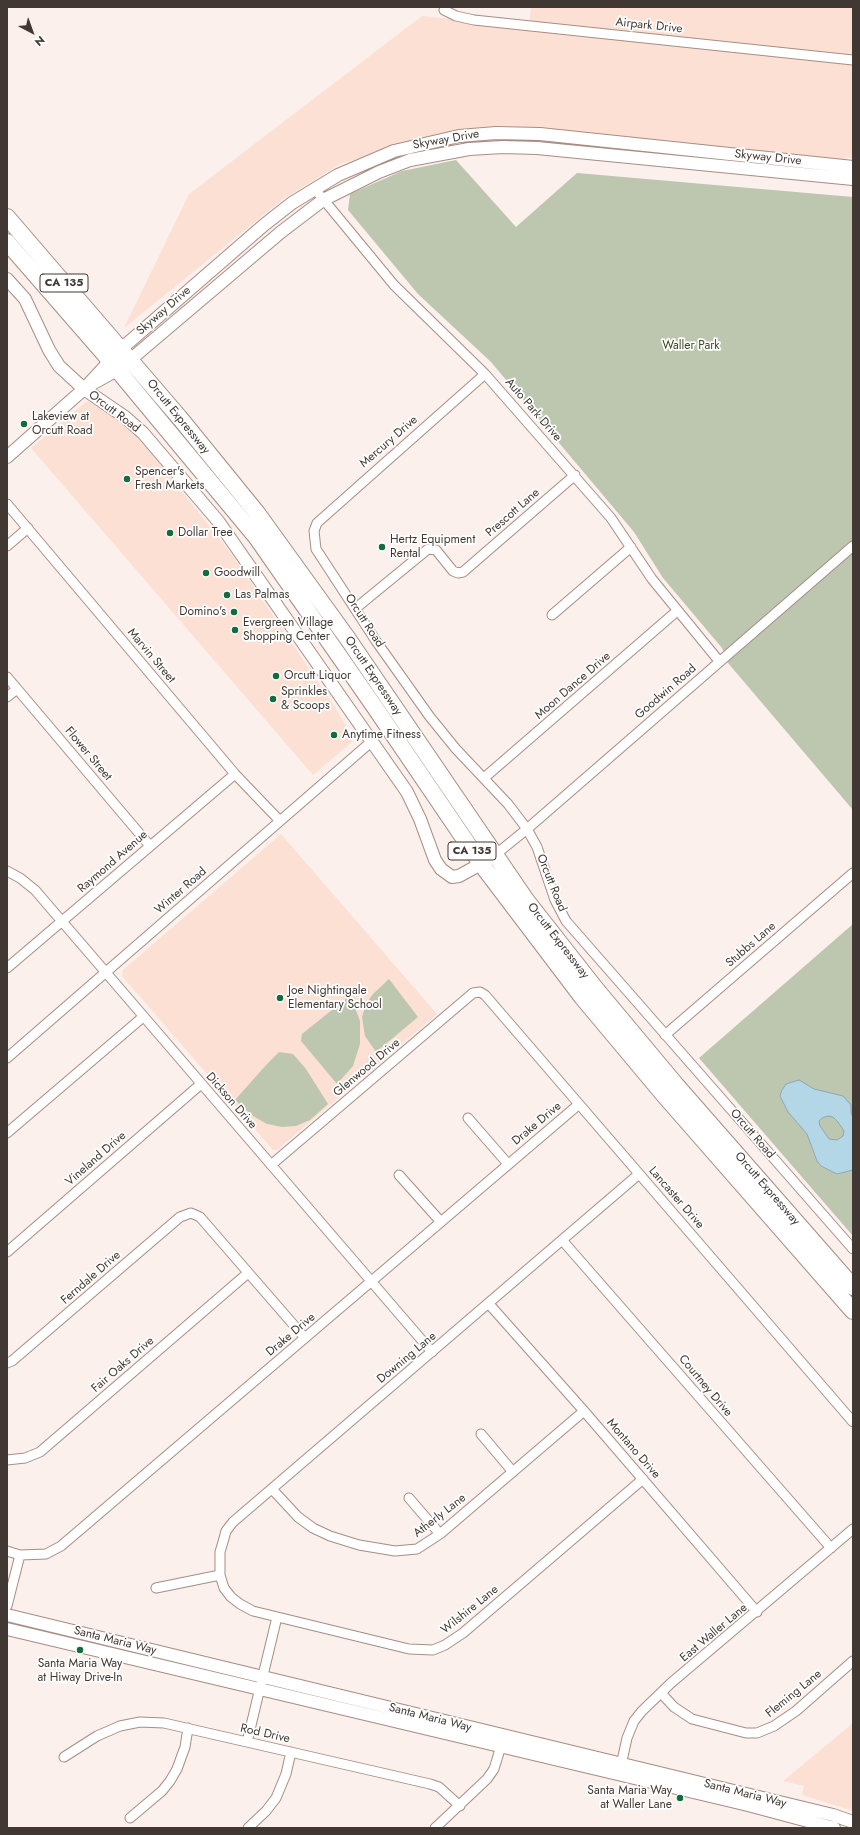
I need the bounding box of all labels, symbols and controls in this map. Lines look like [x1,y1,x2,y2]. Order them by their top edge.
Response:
north arrow [12,12,52,52]
street label: Airpark Drive [615,15,683,37]
text: N [31,32,48,50]
street label: Skyway Drive [412,127,480,153]
street label: Skyway Drive [734,147,802,169]
road number: CA 135 [40,274,88,292]
street label: Skyway Drive [134,284,194,338]
park label: Waller Park [662,339,720,353]
street label: Auto Park Drive [502,376,564,444]
street label: Orcutt Expressway [143,377,213,457]
street label: Orcutt Road [85,388,143,436]
place label: Lakeview at Orcutt Road [32,410,93,438]
street label: Mercury Drive [357,413,421,471]
marker: Lakeview at Orcutt Road [19,419,29,429]
place label: Spencer's Fresh Markets [135,465,204,493]
marker: Spencer's Fresh Markets [122,474,132,484]
street label: Prescott Lane [483,486,543,540]
place label: Dollar Tree [178,526,233,540]
marker: Dollar Tree [165,528,175,538]
place label: Hertz Equipment Rental [390,533,475,561]
marker: Hertz Equipment Rental [377,542,387,552]
place label: Goodwill [214,566,260,580]
marker: Goodwill [201,568,211,578]
place label: Las Palmas [235,588,289,602]
marker: Las Palmas [222,590,232,600]
street label: Orcutt Road [341,592,387,650]
place label: Domino's [179,605,226,619]
marker: Domino's [229,607,239,617]
place label: Evergreen Village Shopping Center [243,616,333,644]
marker: Evergreen Village Shopping Center [230,625,240,635]
street label: Marvin Street [124,626,178,686]
street label: Orcutt Expressway [341,634,405,718]
street label: Moon Dance Drive [532,649,614,723]
street label: Goodwin Road [632,662,700,722]
place label: Orcutt Liquor [284,669,351,683]
marker: Orcutt Liquor [271,671,281,681]
place label: Sprinkles & Scoops [281,685,330,713]
marker: Sprinkles & Scoops [268,694,278,704]
street label: Flower Street [61,724,115,784]
place label: Anytime Fitness [342,728,421,742]
marker: Anytime Fitness [329,730,339,740]
street label: Raymond Avenue [75,828,151,896]
road number: CA 135 [448,842,496,860]
street label: Orcutt Road [533,852,569,914]
street label: Winter Road [152,865,210,917]
street label: Orcutt Expressway [524,900,592,982]
street label: Stubbs Lane [723,919,779,971]
place label: Joe Nightingale Elementary School [288,984,382,1012]
marker: Joe Nightingale Elementary School [275,993,285,1003]
street label: Glenwood Drive [331,1036,403,1100]
street label: Dickson Drive [203,1070,259,1132]
street label: Drake Drive [510,1099,564,1149]
street label: Orcutt Road [727,1106,777,1162]
street label: Vineland Drive [63,1129,129,1189]
street label: Orcutt Expressway [731,1149,803,1229]
street label: Lancaster Drive [645,1164,707,1232]
street label: Ferndale Drive [58,1248,124,1308]
street label: Drake Drive [264,1310,318,1360]
street label: Downing Lane [375,1329,439,1387]
street label: Fair Oaks Drive [89,1334,157,1396]
street label: Courtney Drive [675,1352,735,1420]
street label: Montano Drive [603,1416,663,1482]
street label: Atherly Lane [411,1491,469,1541]
street label: Wilshire Lane [439,1583,501,1637]
street label: East Waller Lane [678,1601,750,1665]
street label: Santa Maria Way [72,1624,158,1658]
marker: Santa Maria Way at Hiway Drive-In [75,1645,85,1655]
place label: Santa Maria Way at Hiway Drive-In [37,1657,123,1685]
street label: Fleming Lane [763,1667,825,1721]
street label: Santa Maria Way [387,1701,473,1735]
street label: Rod Drive [239,1721,291,1747]
street label: Santa Maria Way [702,1777,788,1811]
place label: Santa Maria Way at Waller Lane [587,1784,672,1812]
marker: Santa Maria Way at Waller Lane [675,1793,685,1803]

